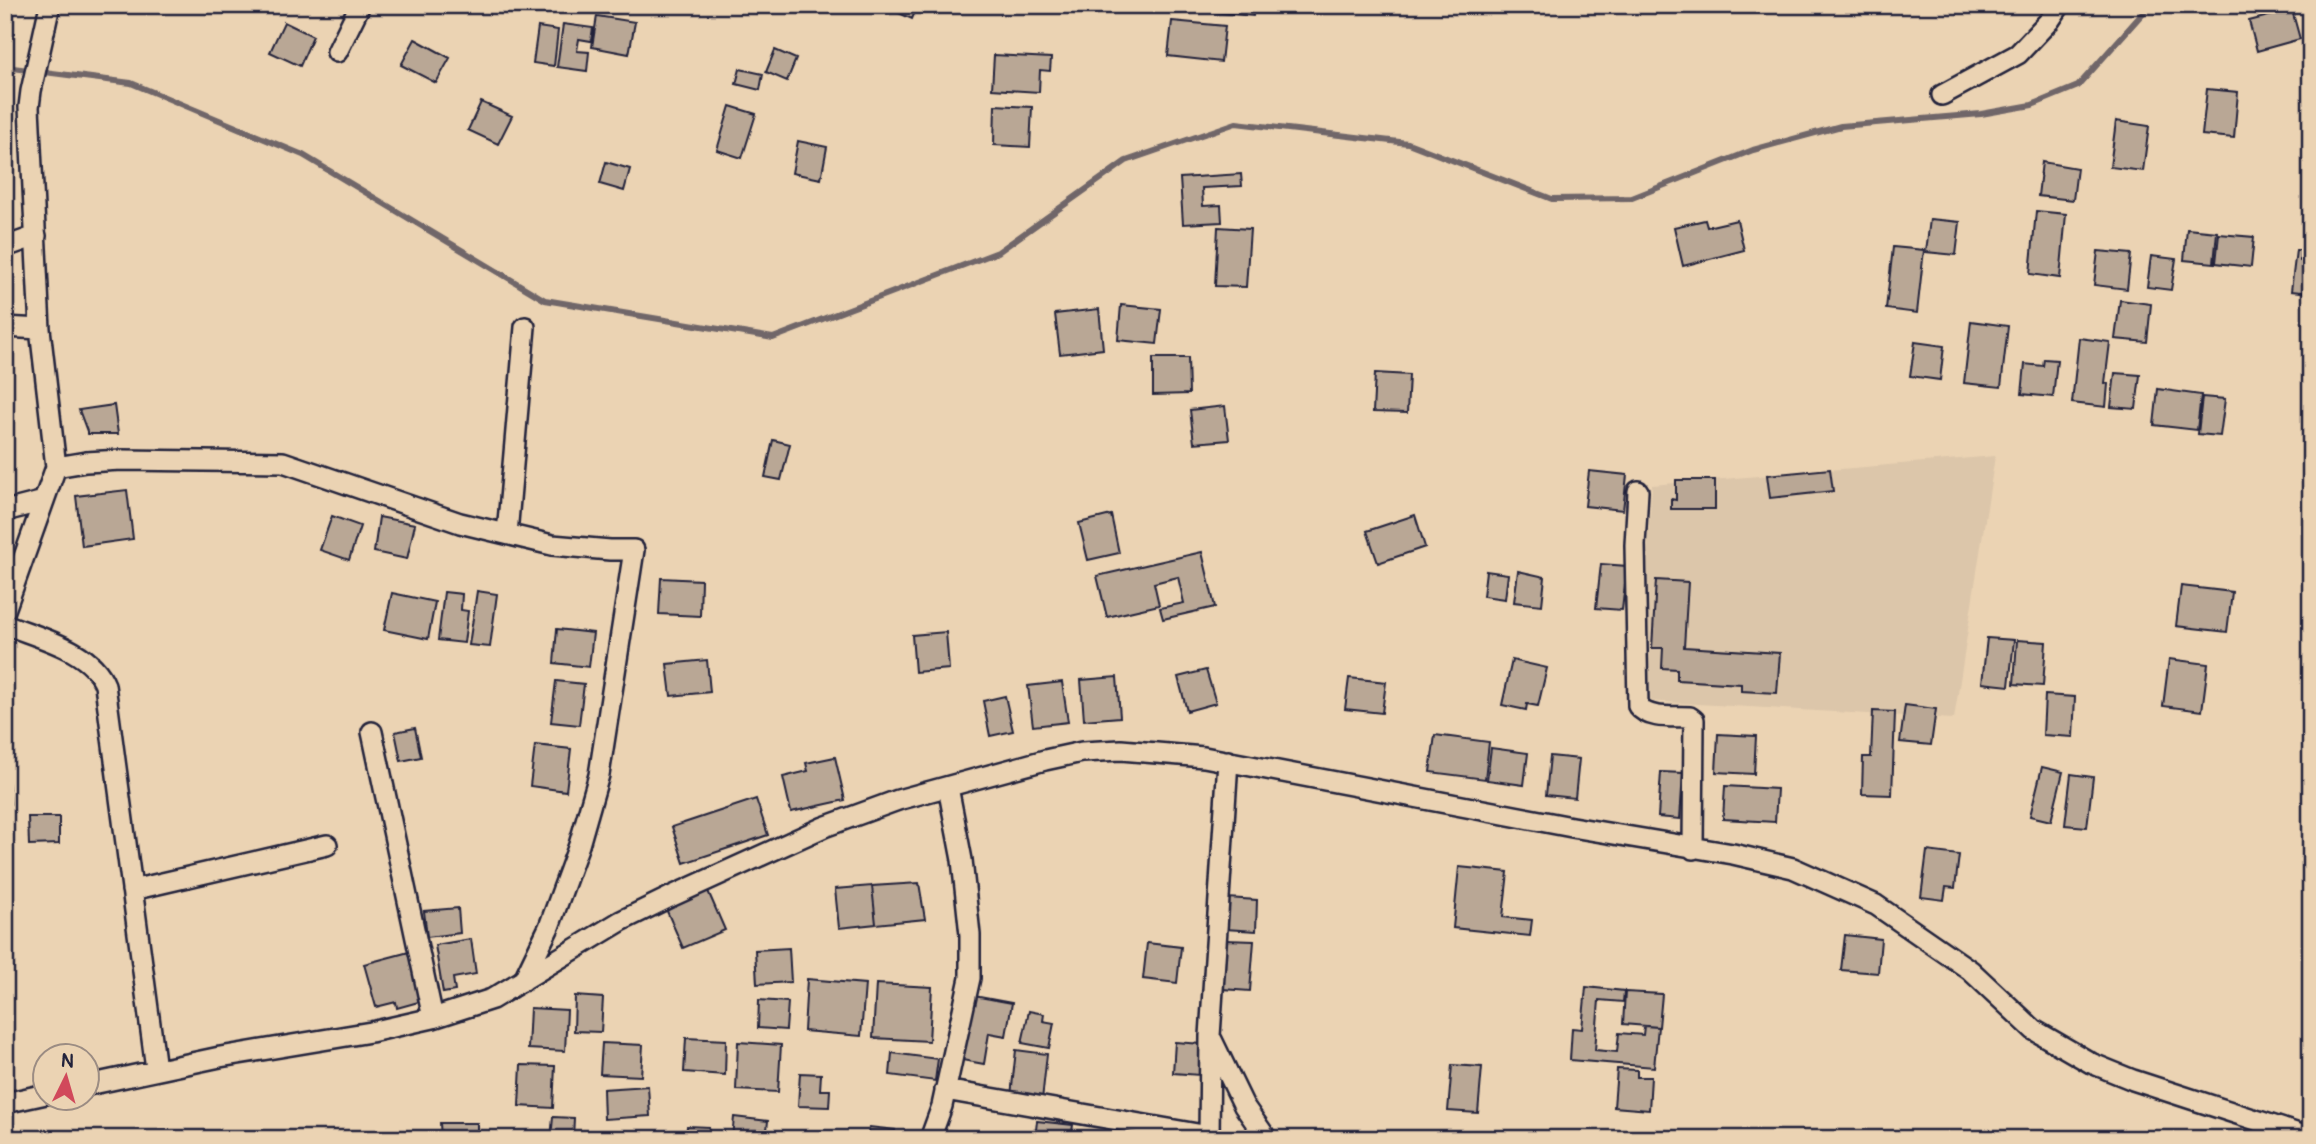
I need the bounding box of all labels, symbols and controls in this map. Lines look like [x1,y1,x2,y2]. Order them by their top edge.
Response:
north arrow [32,1042,102,1112]
text: N [60,1049,75,1074]

